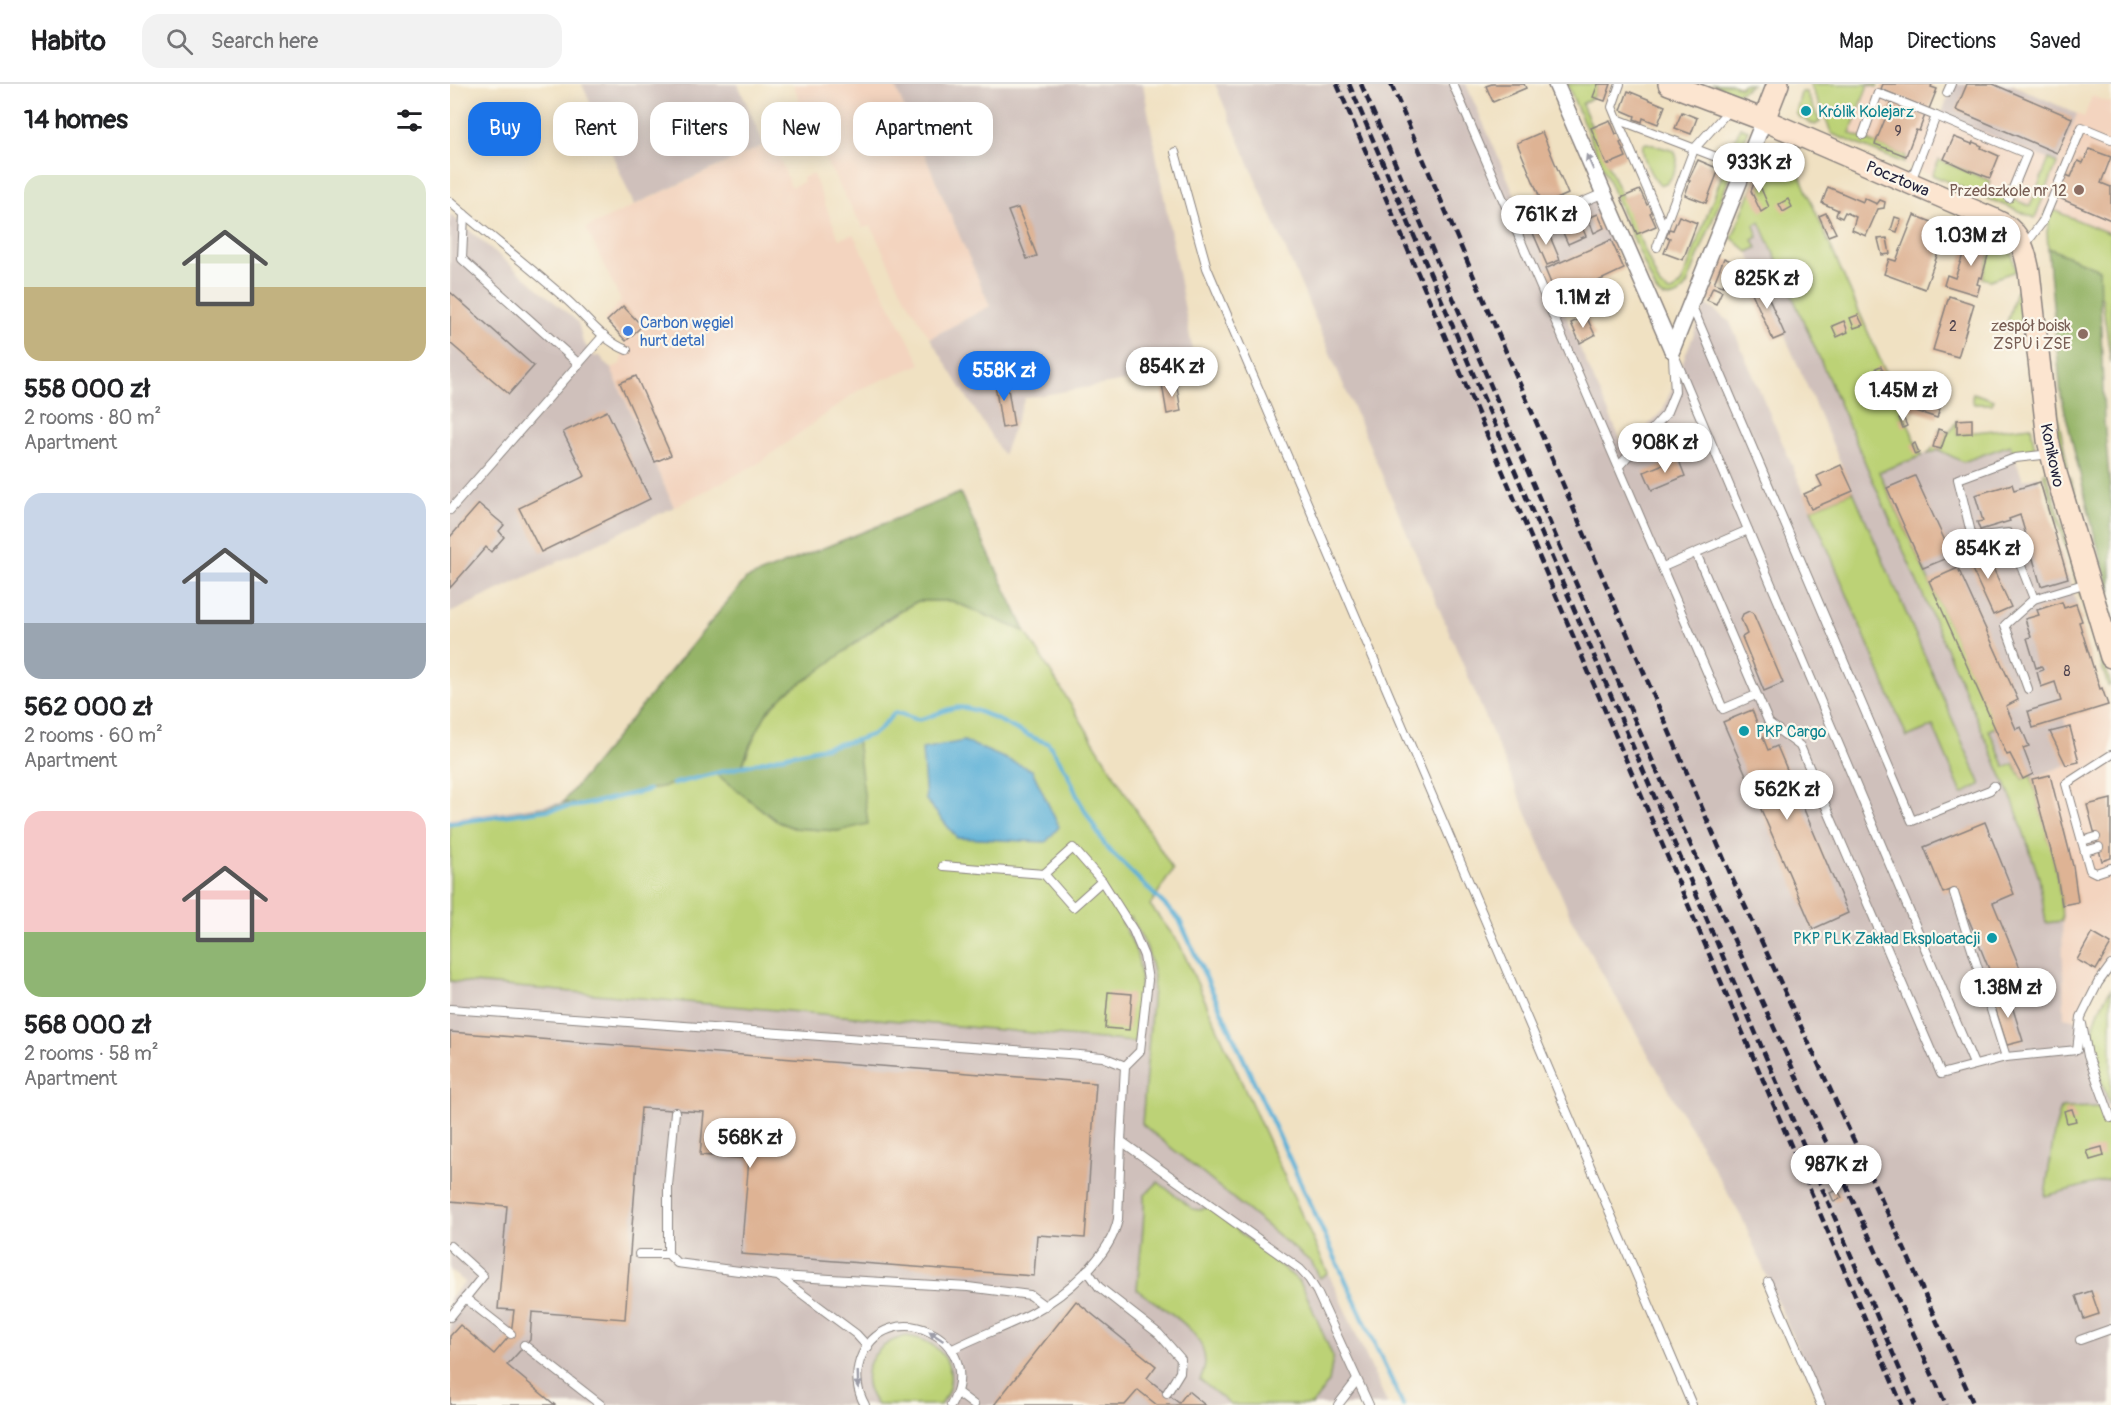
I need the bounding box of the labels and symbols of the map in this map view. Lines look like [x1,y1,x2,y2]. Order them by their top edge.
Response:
place label: Królik Kolejarz [1818,102,1914,122]
marker: Królik Kolejarz [1799,104,1813,118]
house number: 9 [1894,123,1902,140]
pin: 933K zł [1704,143,1814,194]
one-way arrow [1586,153,1595,170]
street label: Pocztowa [1863,157,1932,201]
place label: Przedszkole nr 12 [1949,181,2067,201]
marker: Przedszkole nr 12 [2072,183,2086,197]
pin: 761K zł [1491,195,1601,246]
pin: 1.03M zł [1909,216,2033,267]
pin: 825K zł [1712,259,1822,310]
pin: 1.1M zł [1528,278,1638,329]
place label: Carbon węgiel hurt detal [640,313,734,351]
place label: zespół boisk ZSPU i ZSE [1991,316,2071,354]
house number: 2 [1949,318,1957,335]
marker: Carbon węgiel hurt detal [621,324,635,338]
marker: zespół boisk ZSPU i ZSE [2076,327,2090,341]
pin: 854K zł [1117,347,1227,398]
pin: 558K zł [949,351,1059,402]
pin: 1.45M zł [1841,371,1965,422]
street label: Konikowo [2036,422,2069,489]
pin: 908K zł [1610,423,1720,474]
pin: 854K zł [1933,529,2043,580]
house number: 8 [2063,663,2071,680]
place label: PKP Cargo [1756,722,1827,742]
marker: PKP Cargo [1737,724,1751,738]
pin: 562K zł [1732,770,1842,821]
place label: PKP PLK Zakład Eksploatacji [1793,929,1980,949]
marker: PKP PLK Zakład Eksploatacji [1985,931,1999,945]
pin: 1.38M zł [1946,968,2070,1019]
pin: 568K zł [695,1118,805,1169]
pin: 987K zł [1781,1145,1891,1196]
one-way arrow [929,1330,945,1342]
one-way arrow [854,1370,863,1389]

